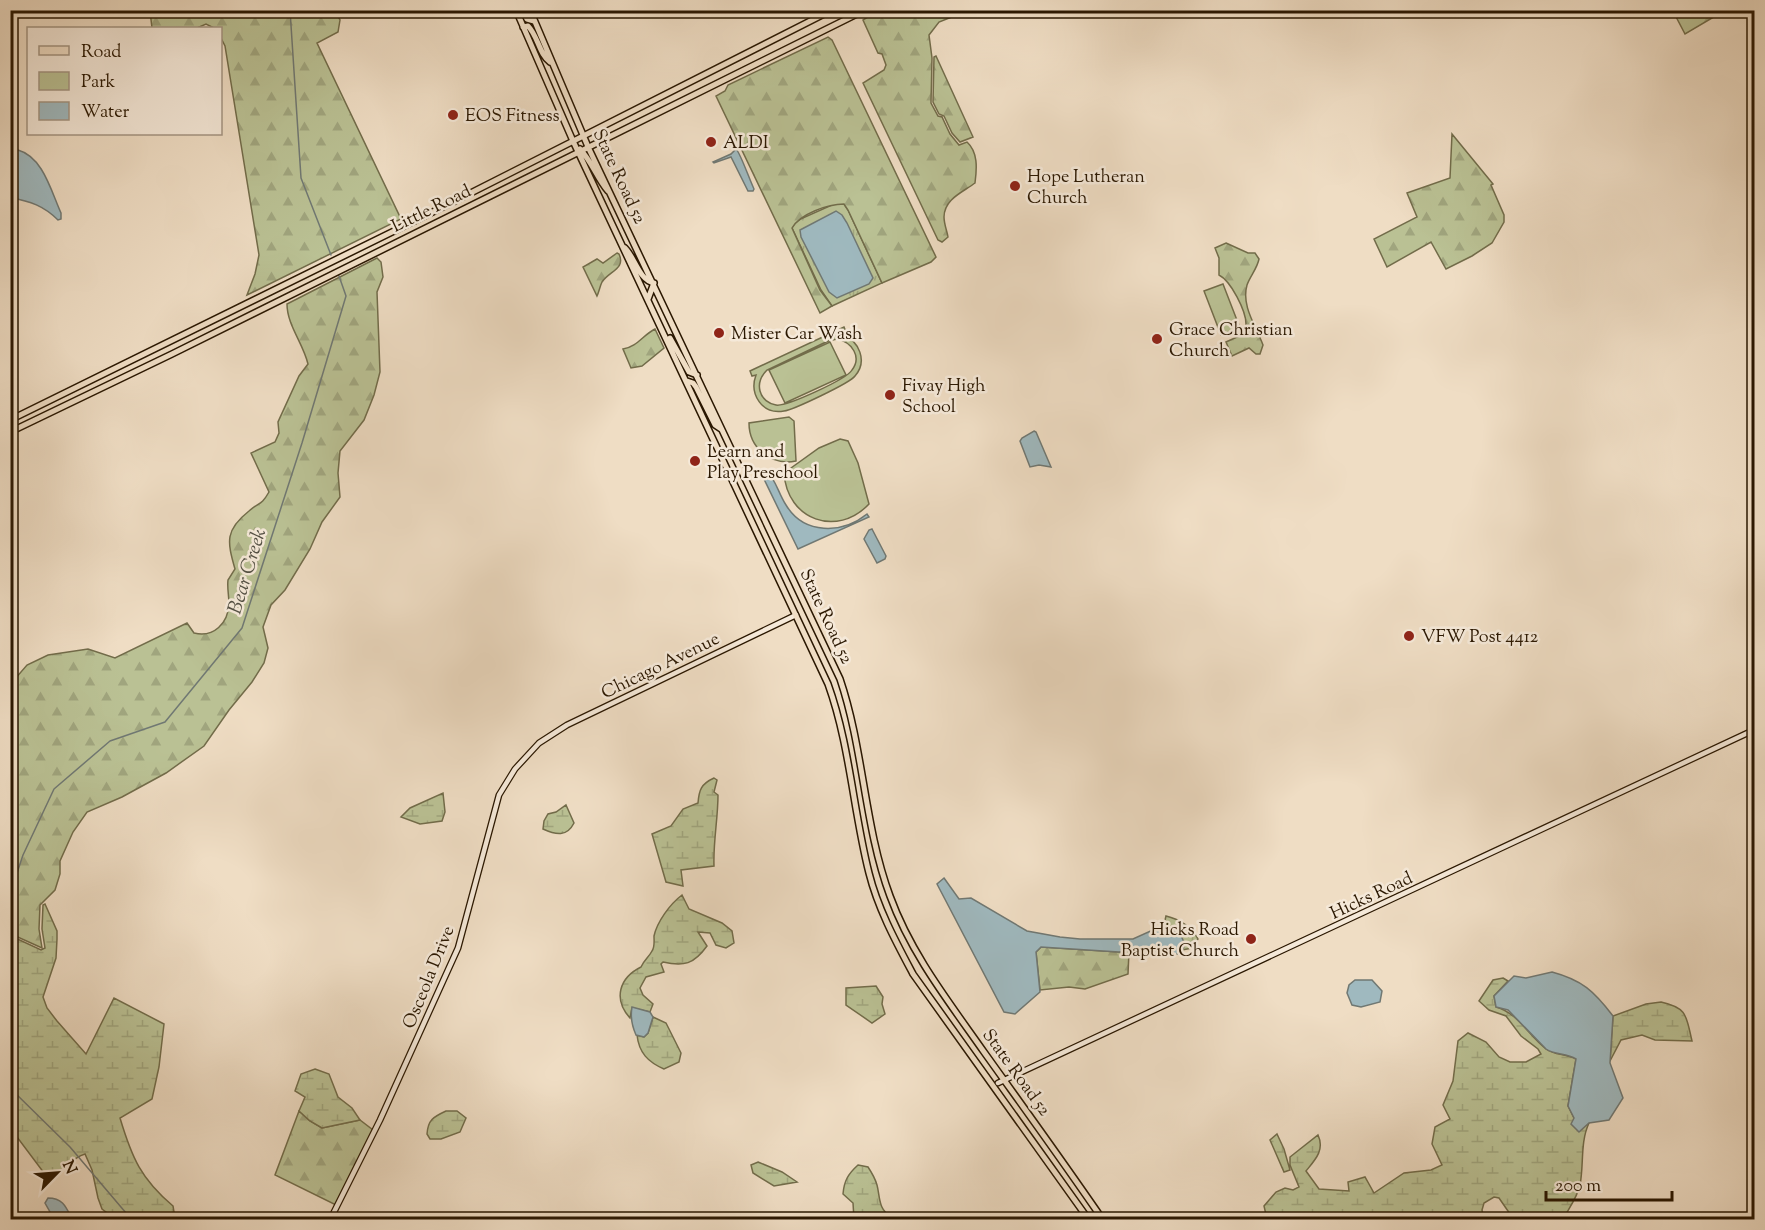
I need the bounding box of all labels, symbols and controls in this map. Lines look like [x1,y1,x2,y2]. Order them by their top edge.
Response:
legend [27,27,222,135]
text: Road [81,40,121,66]
text: Park [81,70,116,96]
text: Water [81,100,130,126]
place label: EOS Fitness [465,104,560,130]
marker: EOS Fitness [446,108,460,122]
street label: State Road 52 [585,125,652,229]
place label: ALDI [723,131,769,157]
marker: ALDI [704,135,718,149]
place label: Hope Lutheran Church [1027,165,1145,212]
street label: Little Road [388,179,476,240]
marker: Hope Lutheran Church [1008,179,1022,193]
place label: Grace Christian Church [1169,318,1293,365]
place label: Mister Car Wash [731,322,863,348]
marker: Mister Car Wash [712,326,726,340]
marker: Grace Christian Church [1150,332,1164,346]
place label: Fivay High School [902,374,986,421]
marker: Fivay High School [883,388,897,402]
place label: Learn and Play Preschool [707,440,818,487]
marker: Learn and Play Preschool [688,454,702,468]
water label: Bear Creek [222,525,275,618]
street label: State Road 52 [792,565,859,669]
place label: VFW Post 4412 [1421,625,1539,651]
street label: Chicago Avenue [597,627,724,707]
marker: VFW Post 4412 [1402,629,1416,643]
street label: Hicks Road [1326,866,1417,927]
place label: Hicks Road Baptist Church [1121,918,1239,965]
street label: Osceola Drive [397,922,462,1033]
marker: Hicks Road Baptist Church [1244,932,1258,946]
street label: State Road 52 [975,1024,1056,1123]
north arrow [27,1143,87,1203]
text: N [55,1157,82,1179]
scale bar [1546,1164,1672,1202]
text: 200 m [1555,1174,1601,1200]

